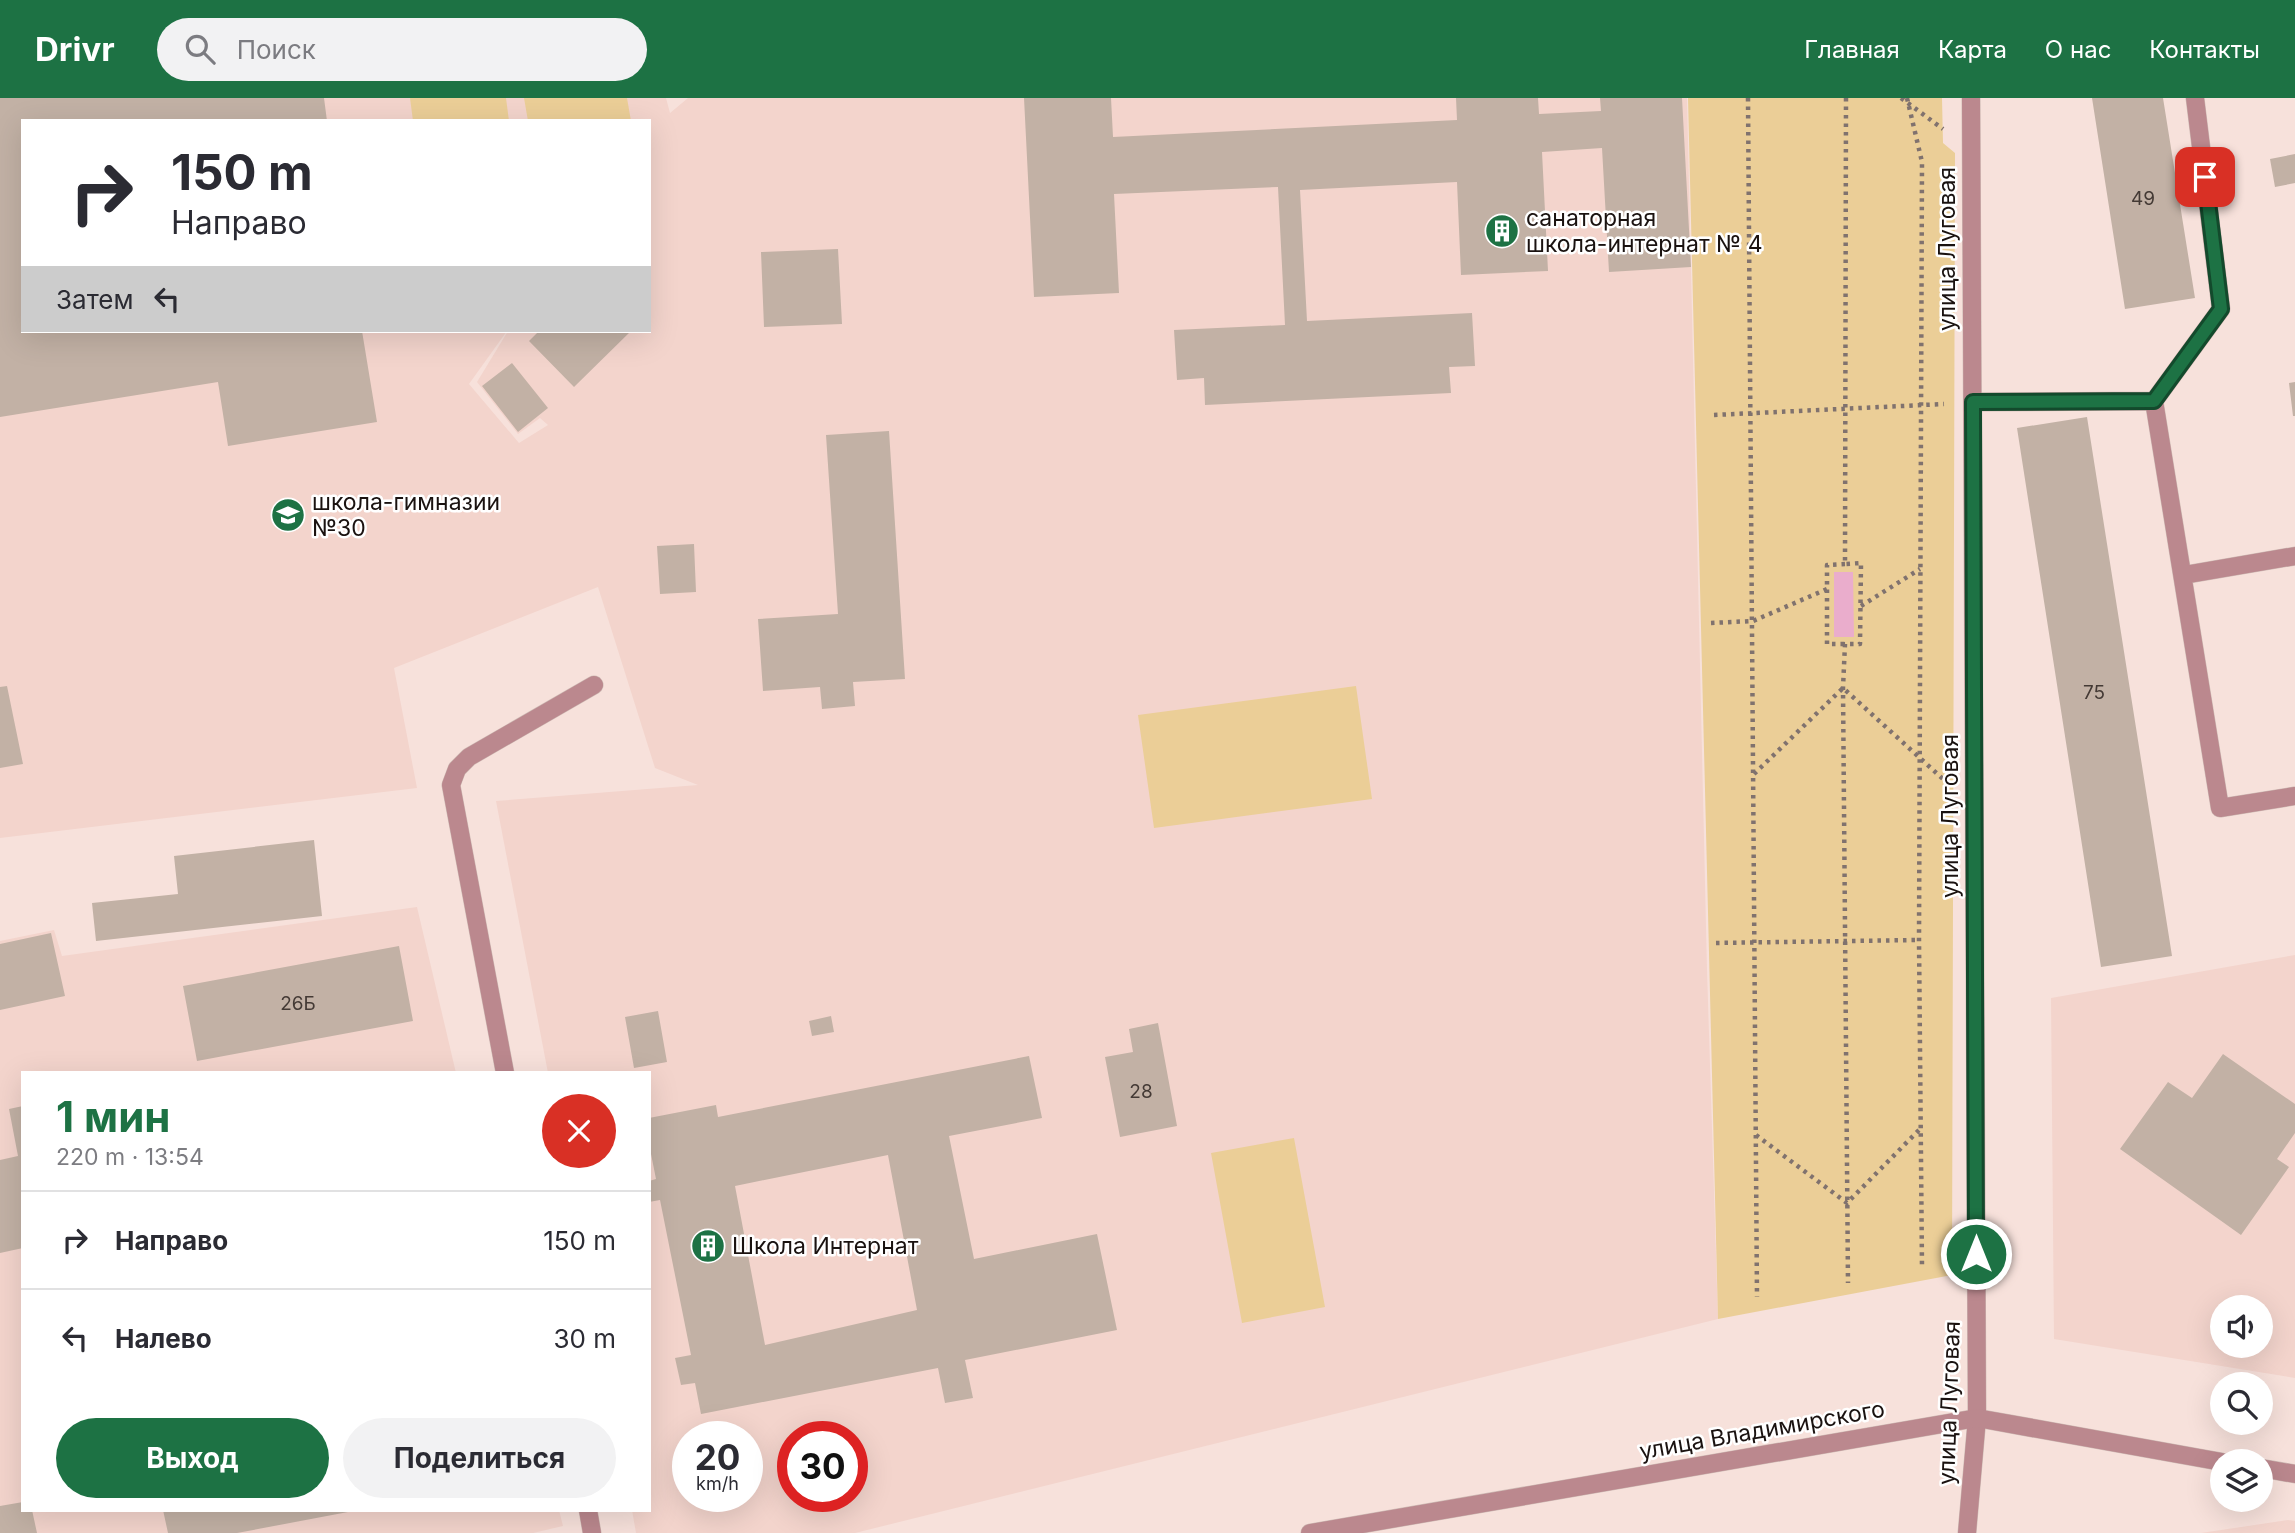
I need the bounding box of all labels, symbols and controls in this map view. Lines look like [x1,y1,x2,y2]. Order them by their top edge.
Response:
search box [157,18,647,81]
text: Drivr [35,29,115,69]
icon: search [181,30,219,68]
text: Поиск [237,34,316,65]
text: Главная [1804,35,1900,64]
text: Карта [1938,35,2007,64]
text: О нас [2045,35,2111,64]
text: Контакты [2149,35,2260,64]
text: 150 m [171,143,313,202]
icon: right [56,147,147,238]
pin [2175,147,2235,207]
icon: arrive [2186,158,2224,196]
street label: улица Луговая [1933,167,1961,331]
house number: 49 [2131,187,2155,210]
text: Направо [171,203,307,242]
place label: санаторная школа-интернат № 4 [1526,204,1763,258]
building icon: санаторная школа-интернат № 4 [1483,212,1521,250]
icon: left [148,280,186,318]
text: Затем [56,284,134,315]
place label: школа-гимназии №30 [312,488,500,542]
school or university icon: школа-гимназии №30 [269,496,307,534]
house number: 75 [2083,681,2105,704]
street label: улица Луговая [1936,734,1964,898]
house number: 26Б [280,992,316,1015]
house number: 28 [1129,1080,1153,1103]
text: 1 мин [56,1091,170,1142]
button: close [542,1094,616,1168]
text: 220 m · 13:54 [56,1143,204,1171]
position arrow [1939,1217,2013,1291]
icon: right [56,1221,94,1259]
text: Направо [115,1225,228,1256]
text: 150 m [543,1225,616,1256]
building icon: Школа Интернат [689,1227,727,1265]
place label: Школа Интернат [732,1232,919,1260]
map controls [2210,1295,2273,1512]
button: sound [2210,1295,2273,1358]
icon: left [56,1319,94,1357]
street label: улица Луговая [1932,1320,1966,1486]
text: Налево [115,1323,212,1354]
text: 30 m [553,1323,616,1354]
button: search [2210,1372,2273,1435]
street label: улица Владимирского [1637,1395,1887,1465]
button: Выход [56,1418,329,1498]
button: Поделиться [343,1418,616,1498]
speed limit sign: 30 [777,1421,868,1512]
text: 20 [695,1436,740,1478]
button: layers [2210,1449,2273,1512]
text: km/h [696,1473,739,1494]

